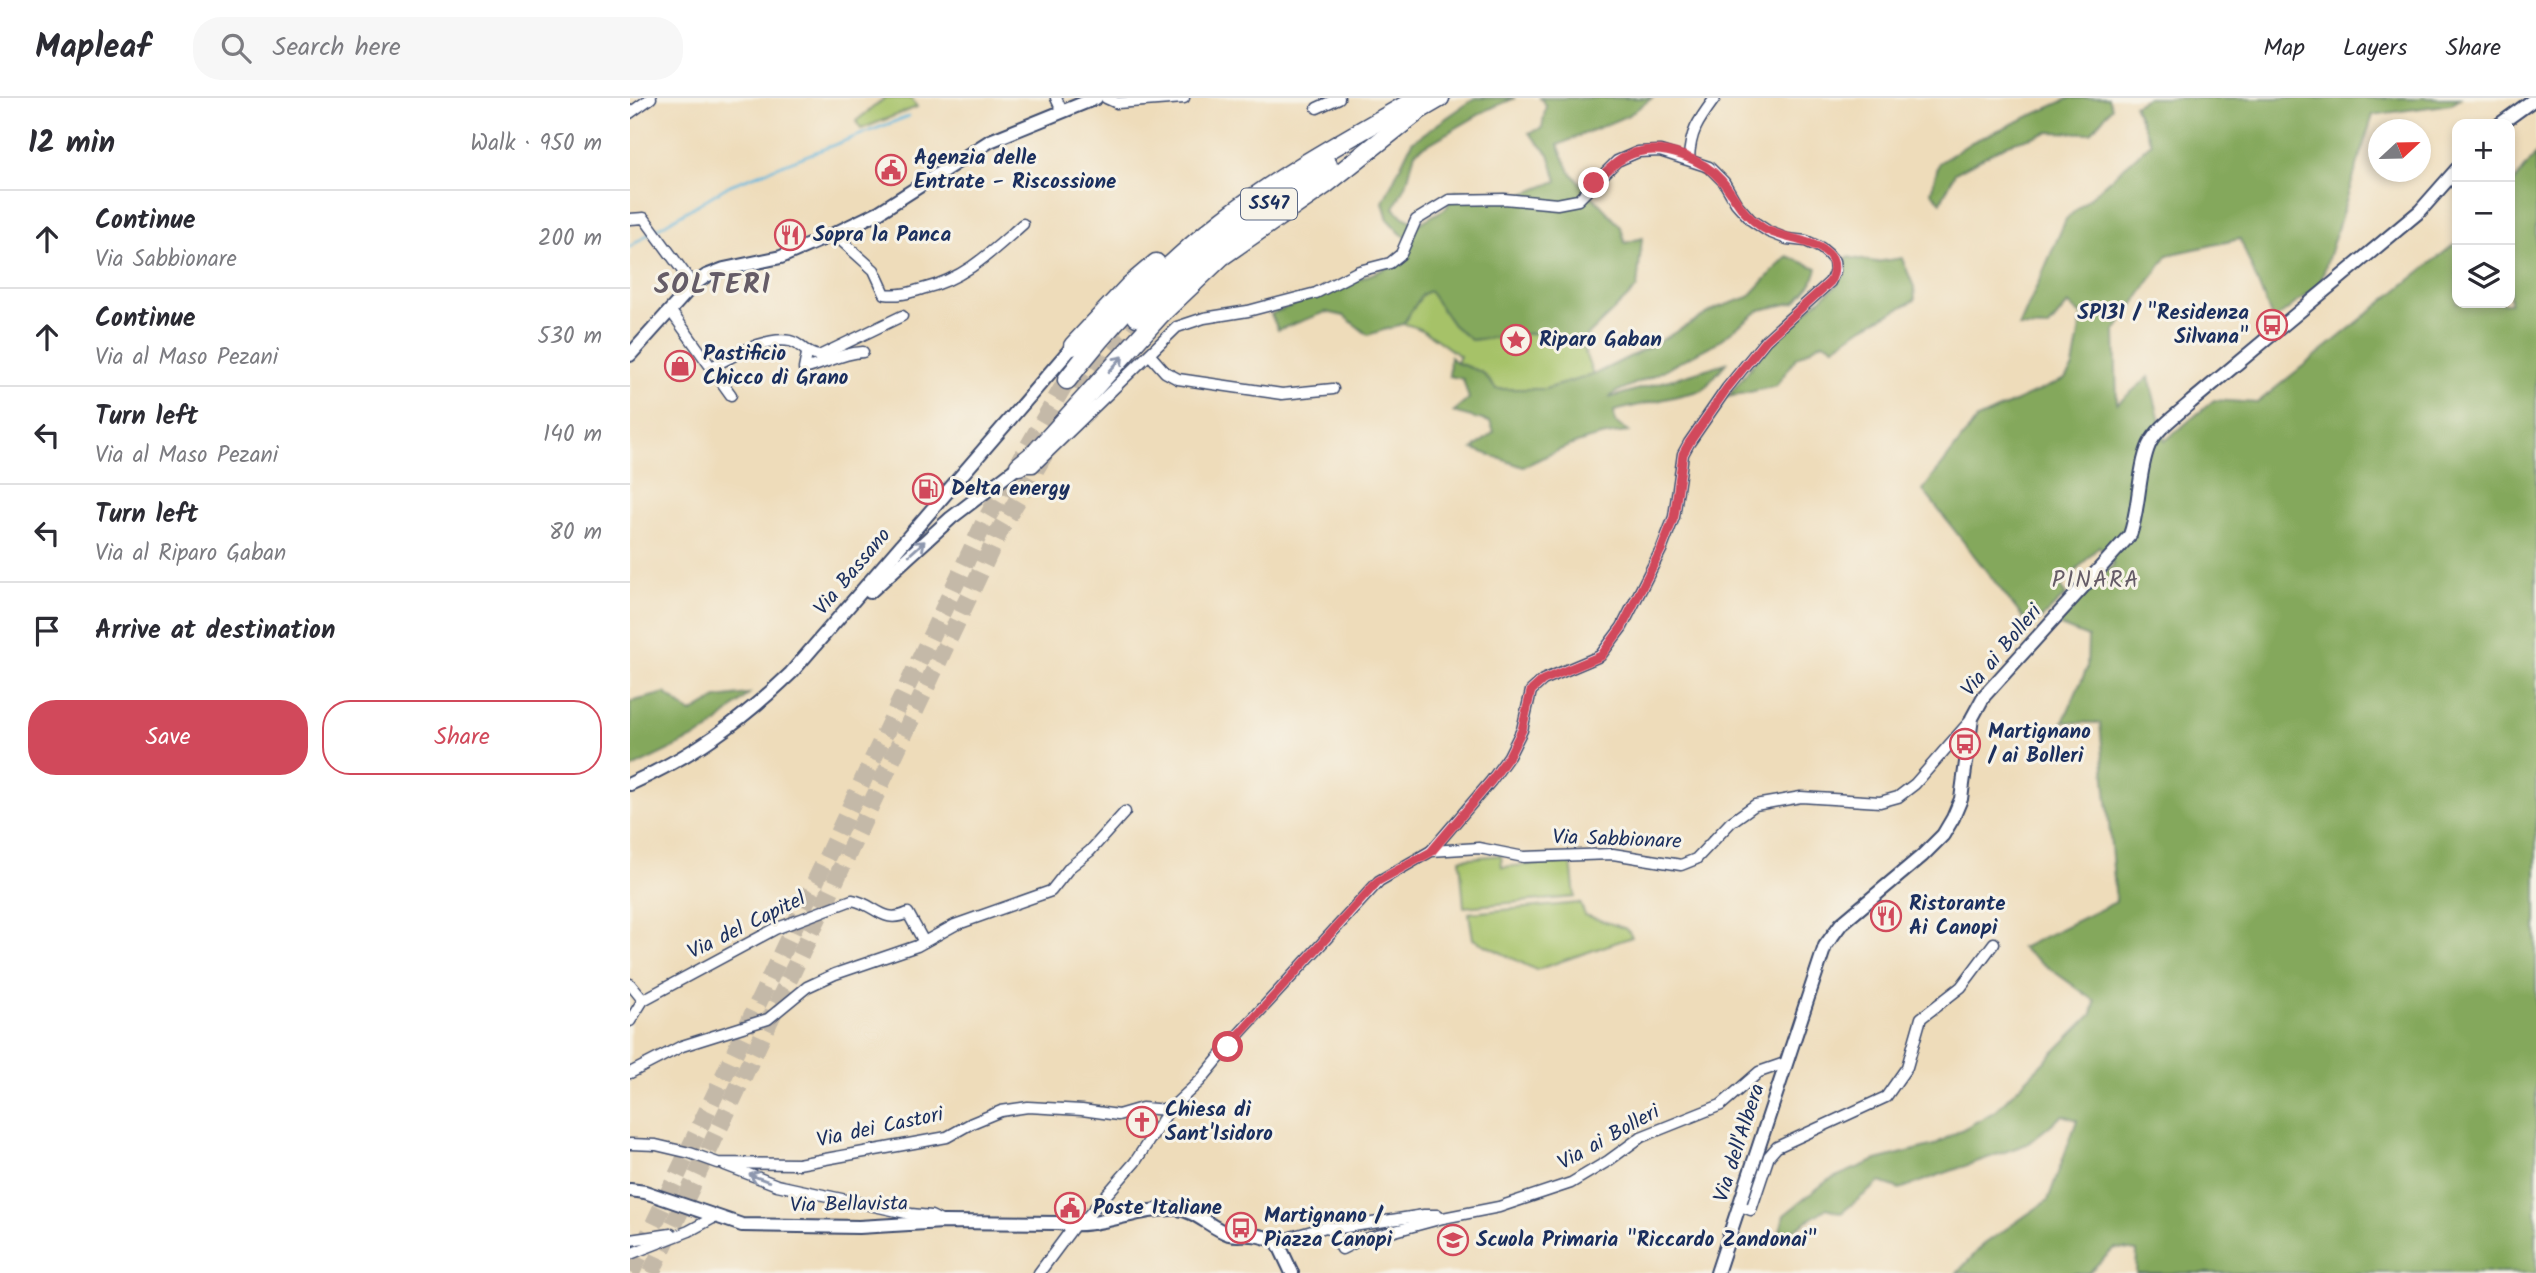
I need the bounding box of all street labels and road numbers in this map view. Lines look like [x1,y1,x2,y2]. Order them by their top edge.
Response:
road number: SS47 [1241,188,1297,220]
street label: Via Bassano [806,521,900,623]
street label: Via ai Bolleri [1953,597,2051,705]
street label: Via Sabbionare [1552,821,1683,859]
street label: Via del Capitel [682,883,812,969]
street label: Via dell'Albera [1705,1079,1775,1207]
street label: Via ai Bolleri [1552,1096,1667,1180]
street label: Via dei Castori [814,1098,947,1158]
street label: Via Bellavista [790,1187,908,1223]

